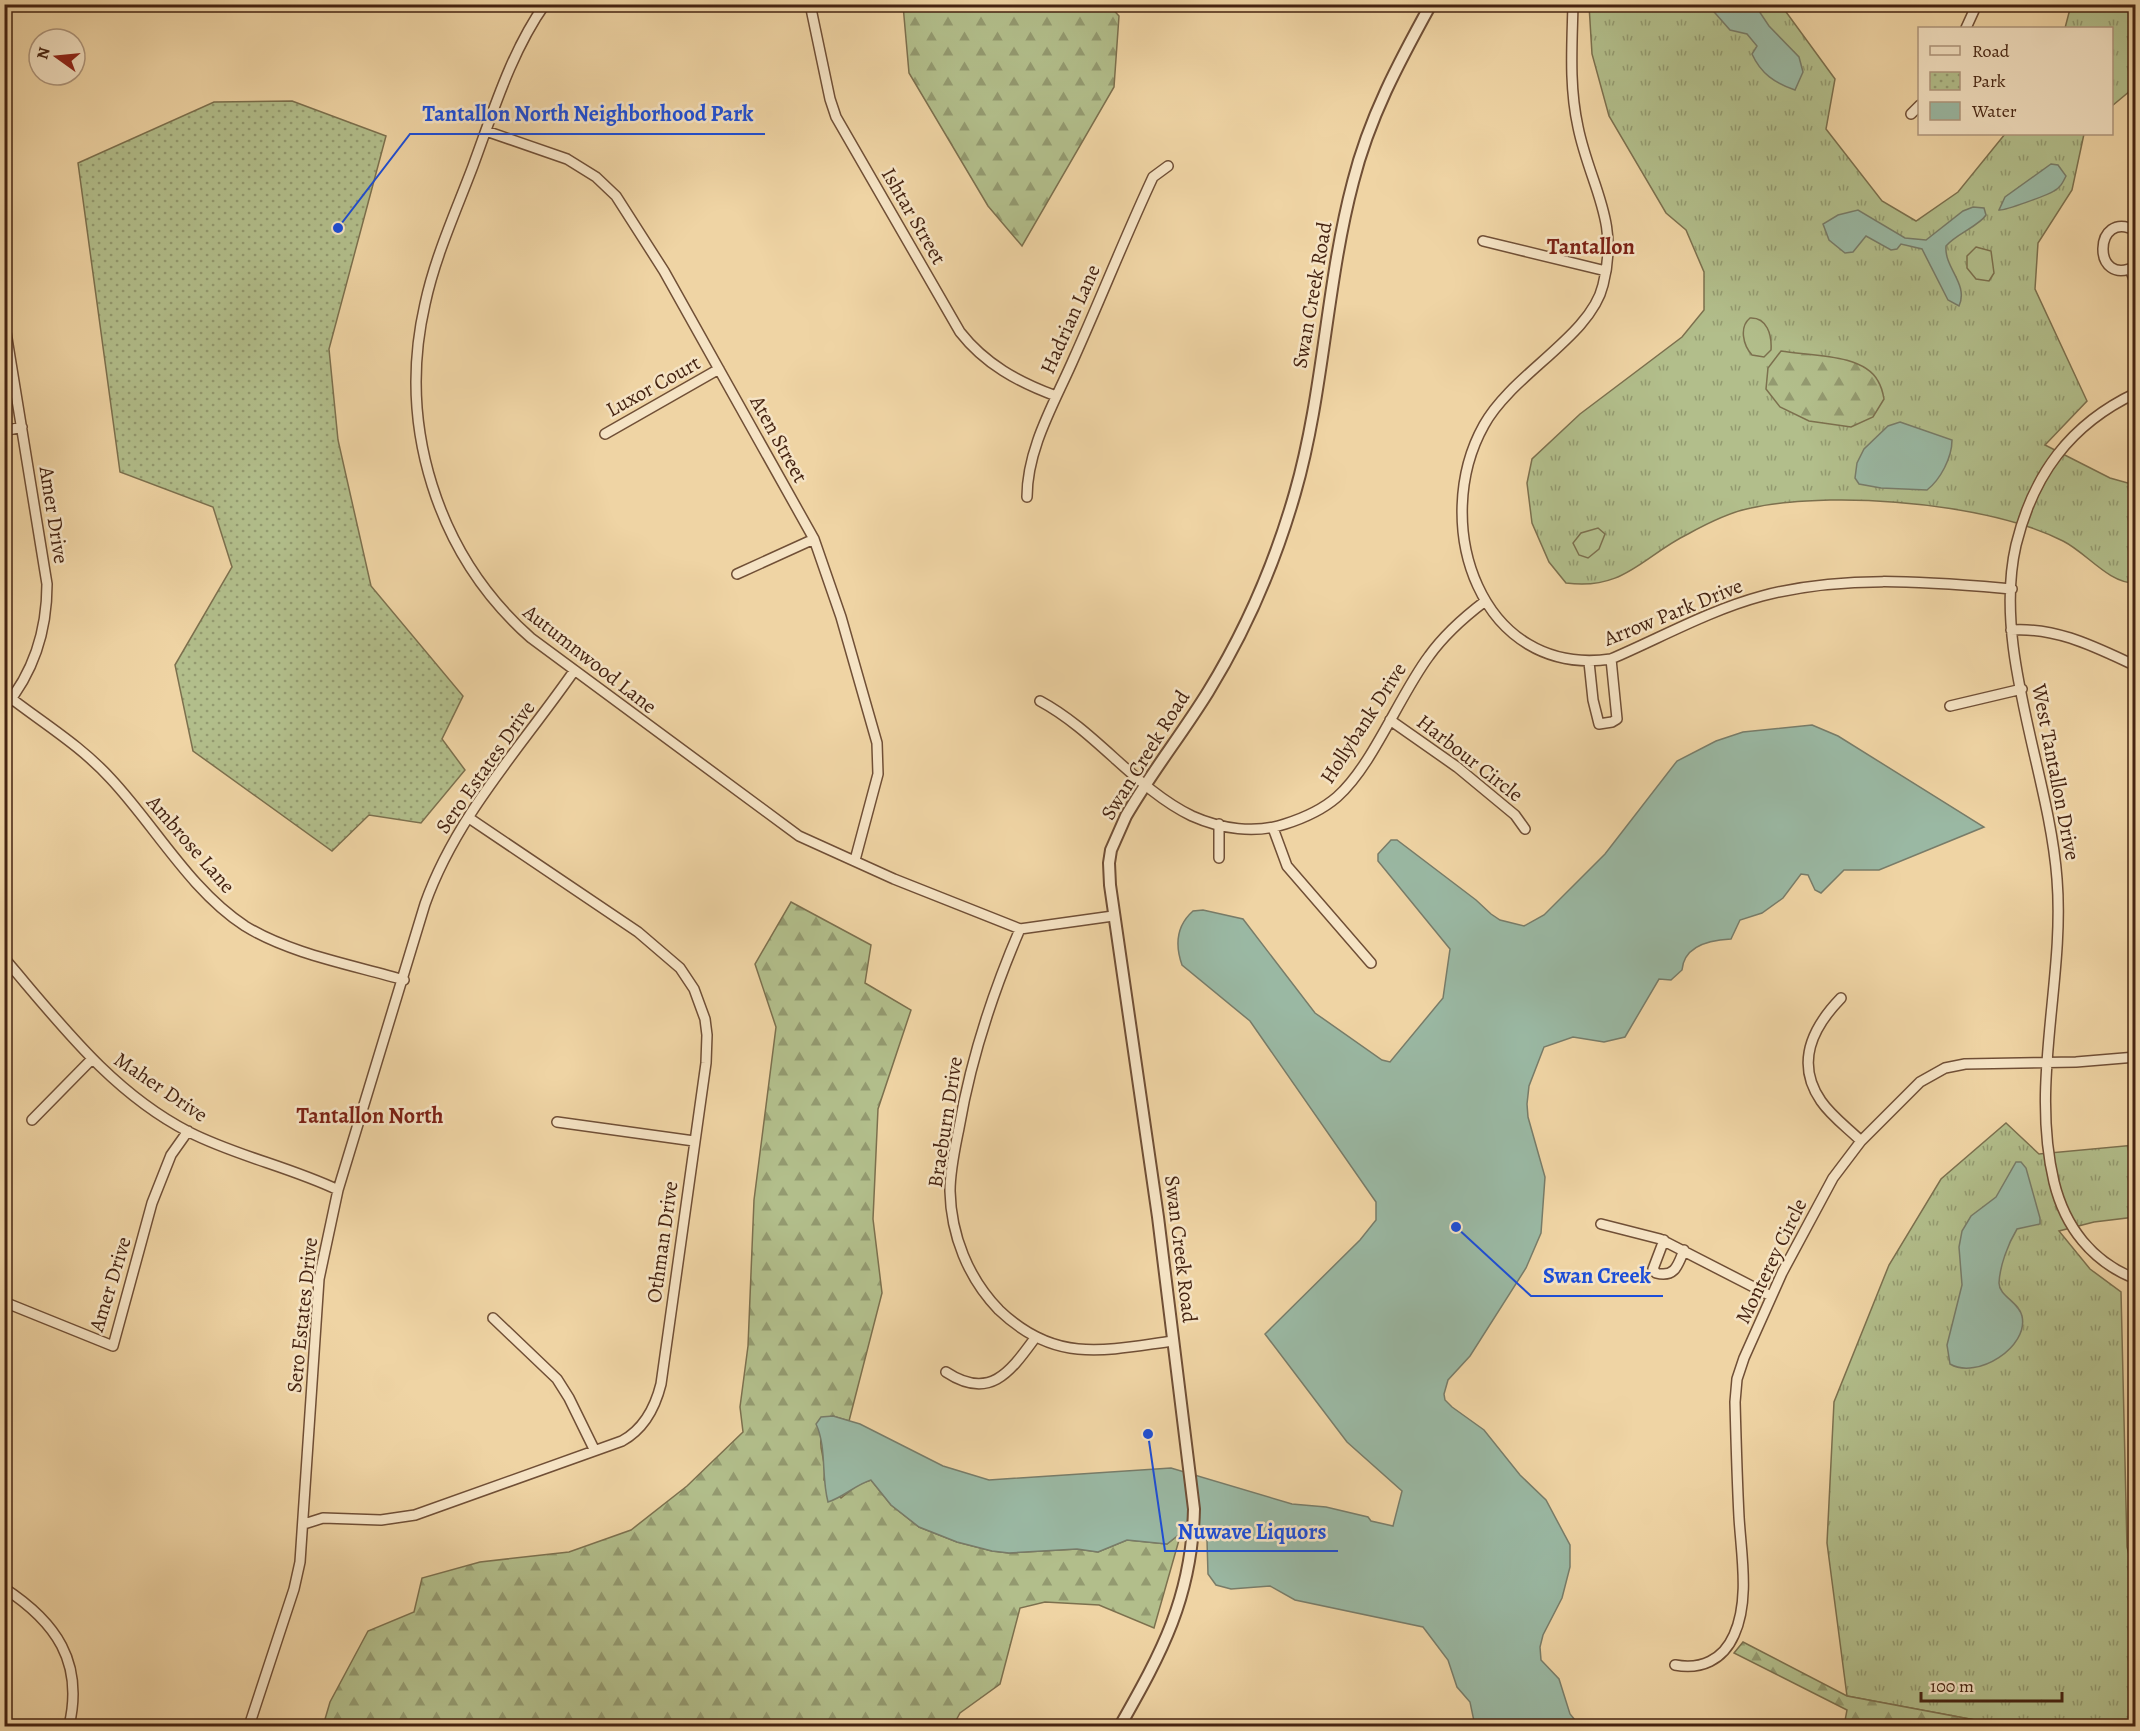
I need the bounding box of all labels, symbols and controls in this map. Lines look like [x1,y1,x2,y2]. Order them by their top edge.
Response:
north arrow [27,27,87,87]
legend [1918,27,2113,135]
text: Road [1972,39,2010,63]
text: N [31,45,56,62]
text: Park [1972,69,2006,93]
callout: Tantallon North Neighborhood Park [410,94,765,134]
text: Tantallon North Neighborhood Park [423,99,754,129]
text: Water [1971,99,2017,123]
street label: Ishtar Street [875,163,953,270]
street label: Swan Creek Road [1285,219,1339,370]
district label: Tantallon [1547,232,1635,262]
street label: Hadrian Lane [1033,260,1107,378]
street label: Luxor Court [601,349,705,423]
street label: Aten Street [743,389,815,488]
street label: Amer Drive [32,463,75,566]
street label: Arrow Park Drive [1598,571,1747,653]
street label: Autumnwood Lane [517,597,663,720]
street label: Hollybank Drive [1313,657,1413,789]
street label: West Tantallon Drive [2025,681,2087,862]
street label: Swan Creek Road [1094,684,1197,825]
street label: Sero Estates Drive [429,695,541,839]
street label: Harbour Circle [1411,708,1529,808]
street label: Ambrose Lane [140,788,241,899]
street label: Maher Drive [109,1045,213,1129]
street label: Braeburn Drive [921,1054,969,1190]
district label: Tantallon North [297,1101,444,1131]
street label: Swan Creek Road [1158,1174,1204,1325]
street label: Othman Drive [640,1179,684,1305]
street label: Monterey Circle [1729,1194,1813,1328]
street label: Amer Drive [82,1233,138,1336]
street label: Sero Estates Drive [280,1236,324,1394]
callout: Swan Creek [1531,1256,1663,1296]
text: Swan Creek [1543,1261,1652,1291]
callout: Nuwave Liquors [1165,1511,1338,1551]
text: Nuwave Liquors [1178,1517,1326,1547]
scale bar [1921,1665,2062,1703]
text: 100 m [1930,1674,1974,1698]

